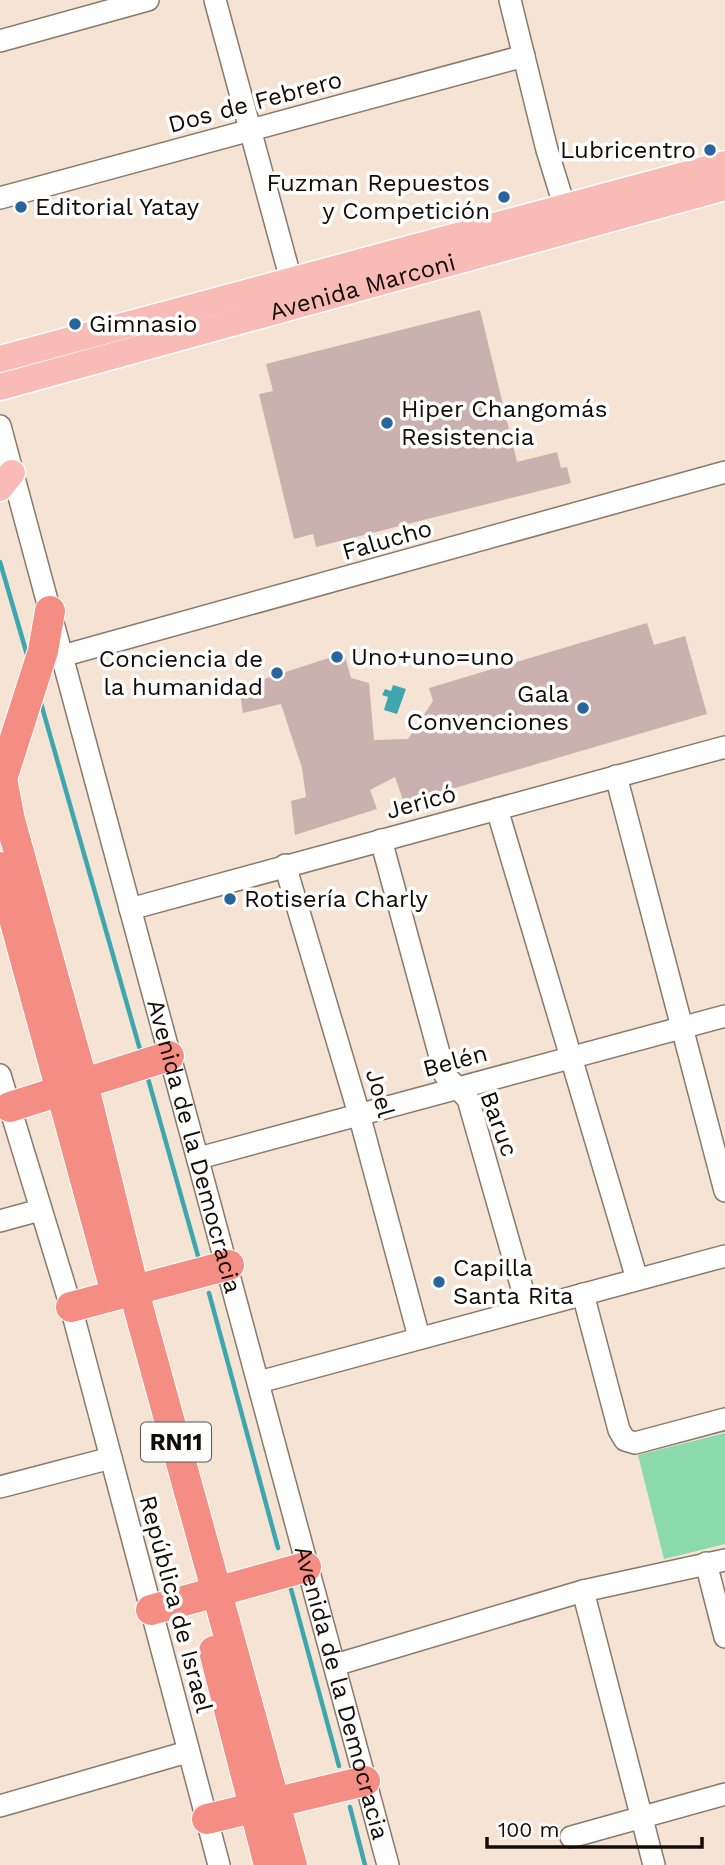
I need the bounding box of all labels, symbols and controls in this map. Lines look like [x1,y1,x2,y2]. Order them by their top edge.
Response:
street label: Dos de Febrero [165,65,345,139]
place label: Lubricentro [560,136,696,164]
marker: Lubricentro [702,142,718,158]
place label: Fuzman Repuestos y Competición [266,169,490,225]
marker: Fuzman Repuestos y Competición [496,189,512,205]
place label: Editorial Yatay [35,193,200,221]
marker: Editorial Yatay [13,199,29,215]
street label: Avenida Marconi [266,248,458,326]
place label: Gimnasio [89,310,198,338]
marker: Gimnasio [67,316,83,332]
place label: Hiper Changomás Resistencia [401,395,607,451]
marker: Hiper Changomás Resistencia [379,415,395,431]
street label: Falucho [339,514,435,566]
place label: Uno+uno=uno [351,643,514,671]
place label: Conciencia de la humanidad [99,645,263,701]
marker: Uno+uno=uno [329,649,345,665]
marker: Conciencia de la humanidad [269,665,285,681]
place label: Gala Convenciones [407,680,569,736]
marker: Gala Convenciones [575,700,591,716]
street label: Jericó [383,779,459,825]
place label: Rotisería Charly [244,885,429,913]
marker: Rotisería Charly [222,891,238,907]
street label: Avenida de la Democracia [141,996,247,1296]
street label: Belén [420,1039,490,1083]
street label: Joel [360,1066,400,1121]
street label: Baruc [474,1088,524,1160]
place label: Capilla Santa Rita [453,1254,574,1310]
marker: Capilla Santa Rita [431,1274,447,1290]
road number: RN11 [141,1422,211,1462]
street label: República de Israel [134,1492,219,1716]
street label: Avenida de la Democracia [289,1543,395,1843]
scale bar [487,1806,702,1850]
text: 100 m [498,1817,560,1842]

